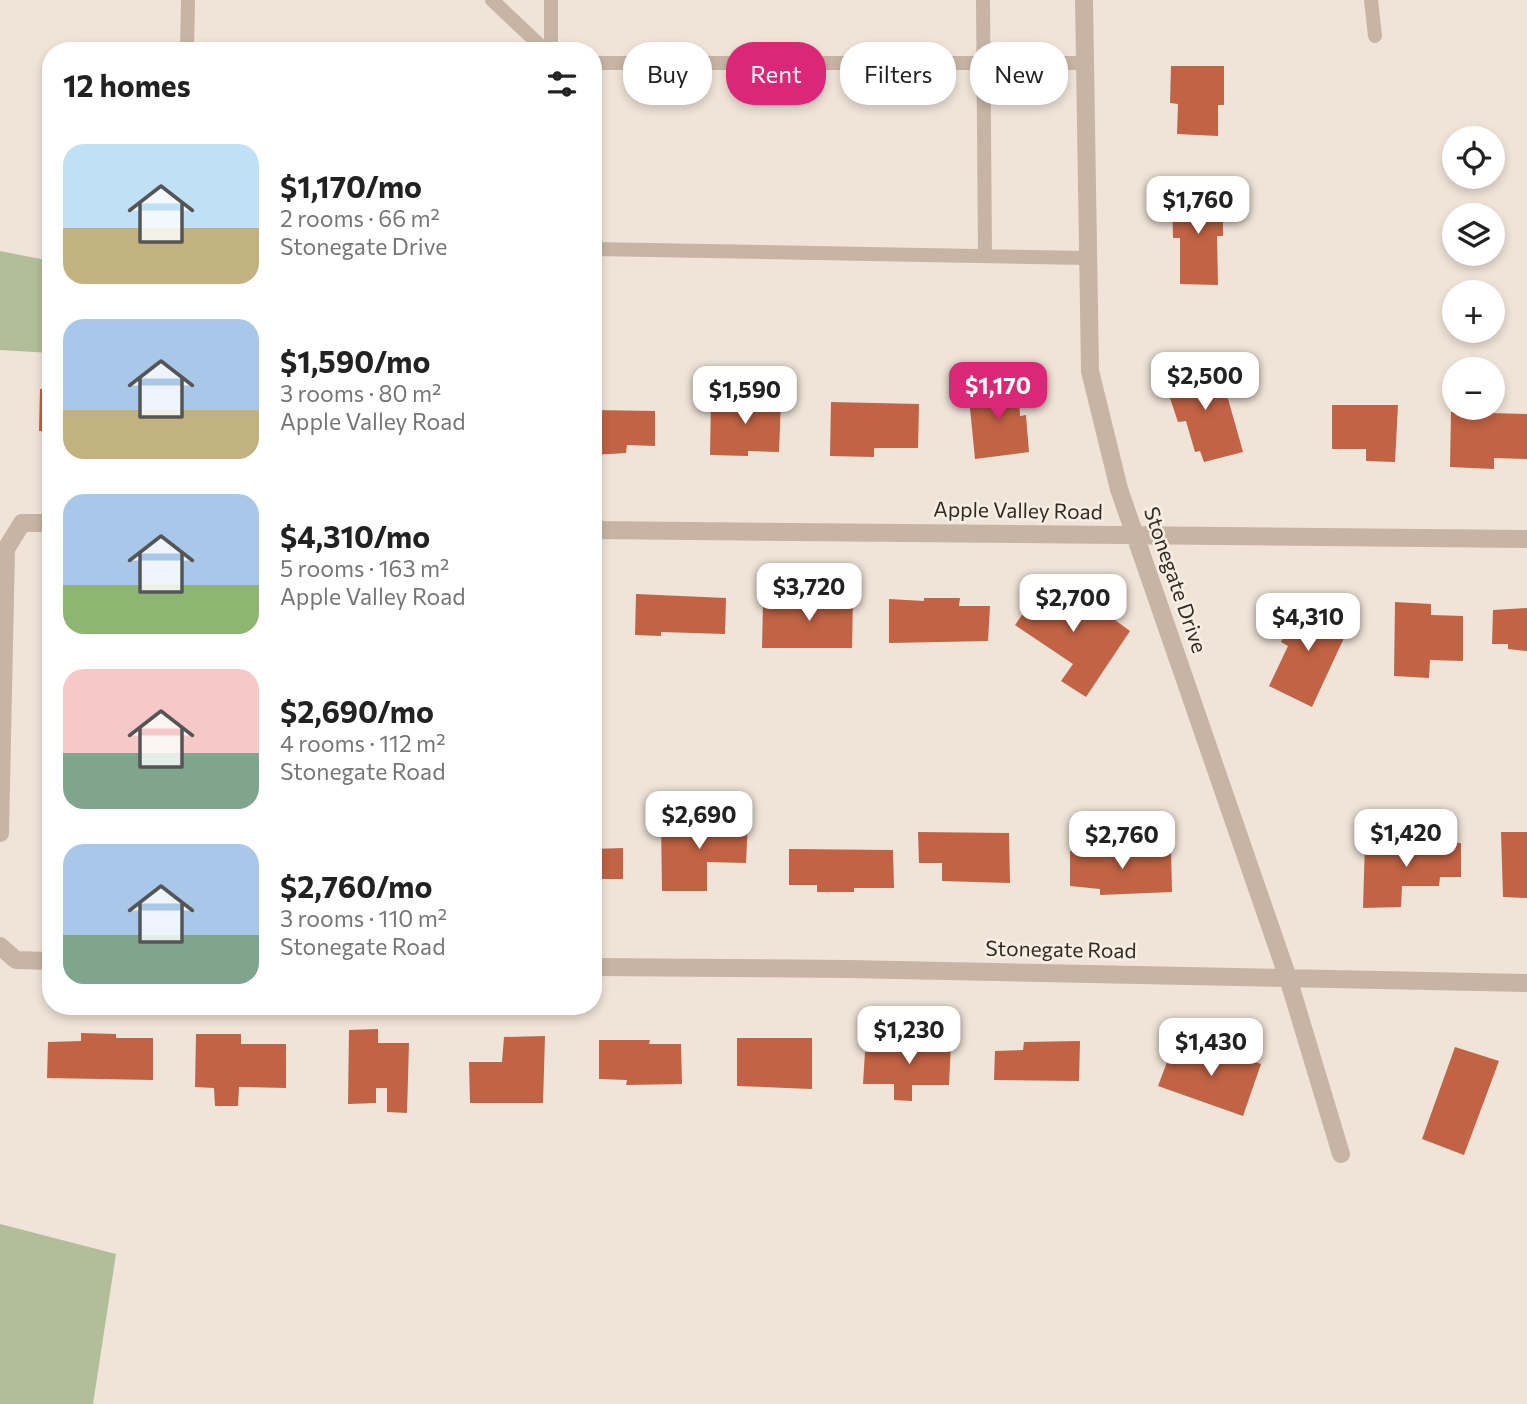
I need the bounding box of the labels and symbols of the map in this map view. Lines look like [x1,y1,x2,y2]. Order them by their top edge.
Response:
pin: $1,760 [1141,176,1255,236]
pin: $2,500 [1148,352,1262,412]
pin: $1,170 [941,362,1055,422]
pin: $1,590 [688,366,802,426]
street label: Apple Valley Road [933,496,1103,523]
street label: Stonegate Drive [1140,503,1213,656]
pin: $3,720 [752,564,866,623]
pin: $2,700 [1016,574,1130,634]
pin: $4,310 [1251,594,1365,653]
pin: $2,690 [642,792,756,851]
pin: $1,420 [1349,810,1463,869]
pin: $2,760 [1065,812,1179,871]
street label: Stonegate Road [985,935,1137,962]
pin: $1,230 [852,1006,966,1066]
pin: $1,430 [1154,1018,1268,1078]

